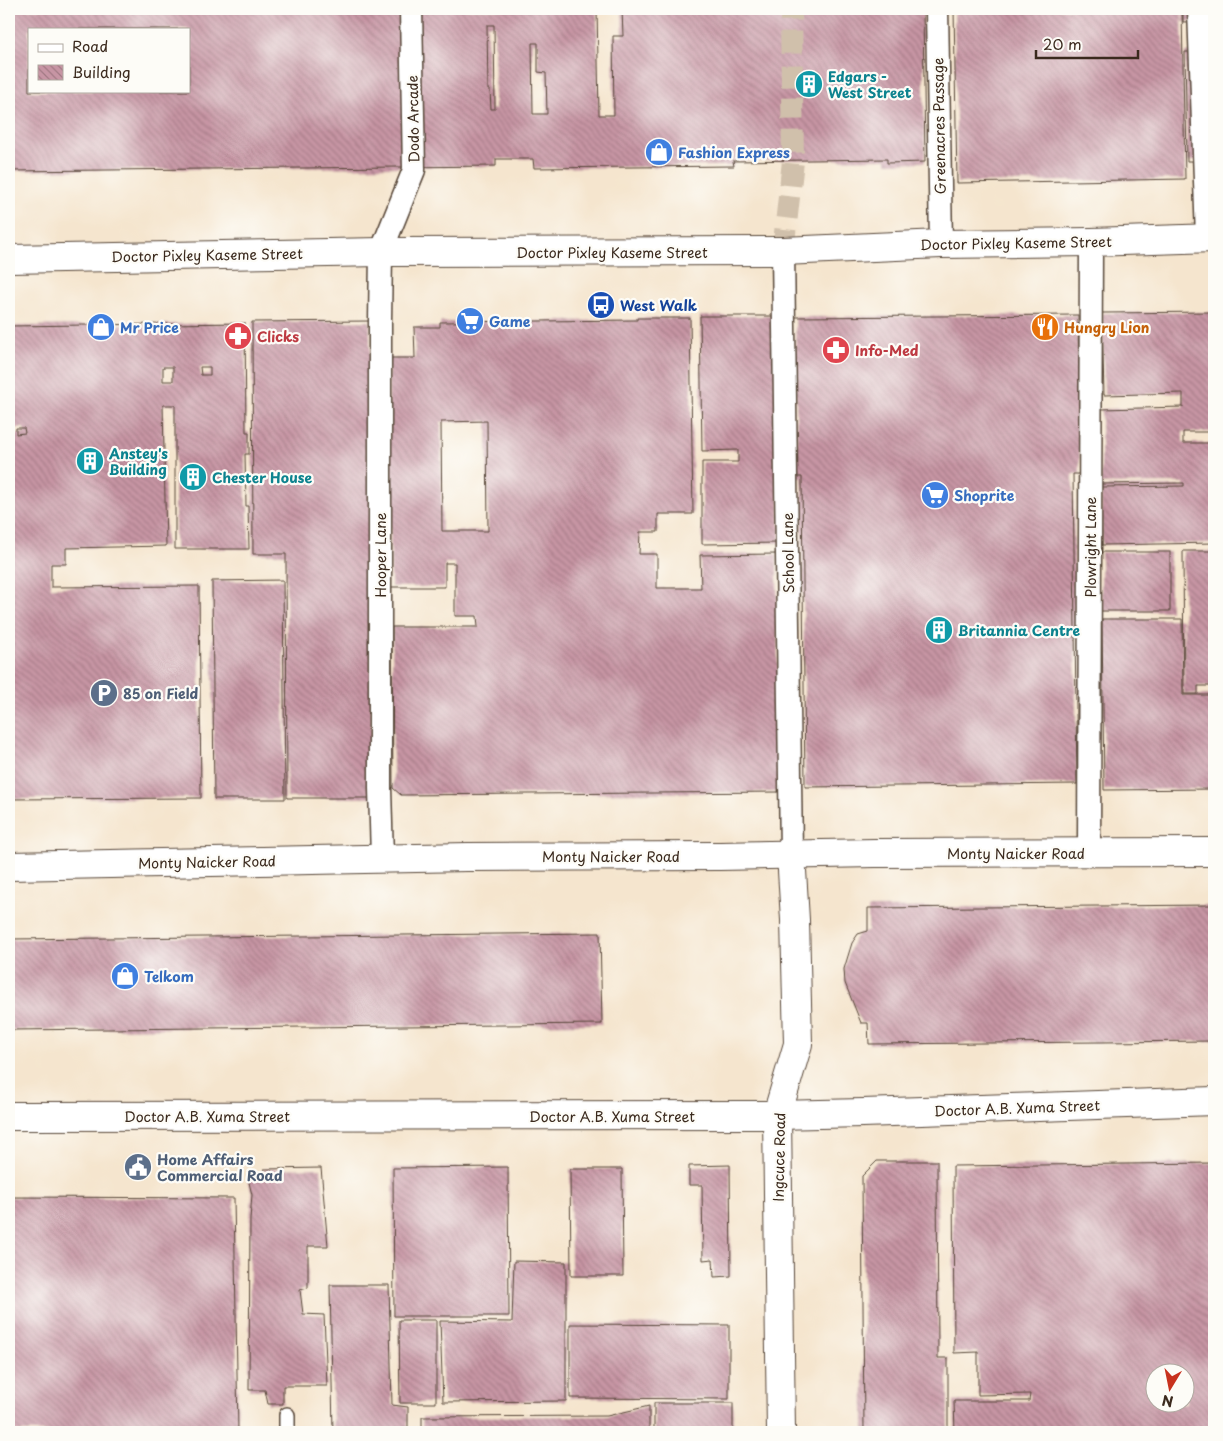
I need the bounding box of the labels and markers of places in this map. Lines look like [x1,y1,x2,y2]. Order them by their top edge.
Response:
place label: Edgars - West Street [828,66,912,103]
building icon: Edgars - West Street [794,69,824,99]
shop icon: Fashion Express [644,137,674,167]
place label: Fashion Express [678,142,790,163]
bus stop icon: West Walk [586,290,616,320]
place label: West Walk [620,295,698,316]
supermarket icon: Game [455,306,485,336]
place label: Game [489,311,531,332]
shop icon: Mr Price [86,312,116,342]
restaurant icon: Hungry Lion [1030,312,1060,342]
place label: Mr Price [120,317,179,338]
place label: Hungry Lion [1064,317,1149,338]
pharmacy icon: Clicks [223,321,253,351]
place label: Clicks [257,326,299,347]
pharmacy icon: Info-Med [821,335,851,365]
place label: Info-Med [855,340,919,361]
place label: Anstey's Building [108,443,168,480]
building icon: Anstey's Building [75,446,105,476]
building icon: Chester House [178,462,208,492]
place label: Chester House [212,467,312,488]
supermarket icon: Shoprite [920,480,950,510]
place label: Shoprite [954,485,1015,506]
building icon: Britannia Centre [924,615,954,645]
place label: Britannia Centre [958,620,1081,641]
parking icon: 85 on Field [89,678,119,708]
place label: 85 on Field [123,683,199,704]
shop icon: Telkom [110,961,140,991]
place label: Telkom [144,966,194,987]
place label: Home Affairs Commercial Road [157,1149,283,1186]
public building icon: Home Affairs Commercial Road [123,1152,153,1182]

